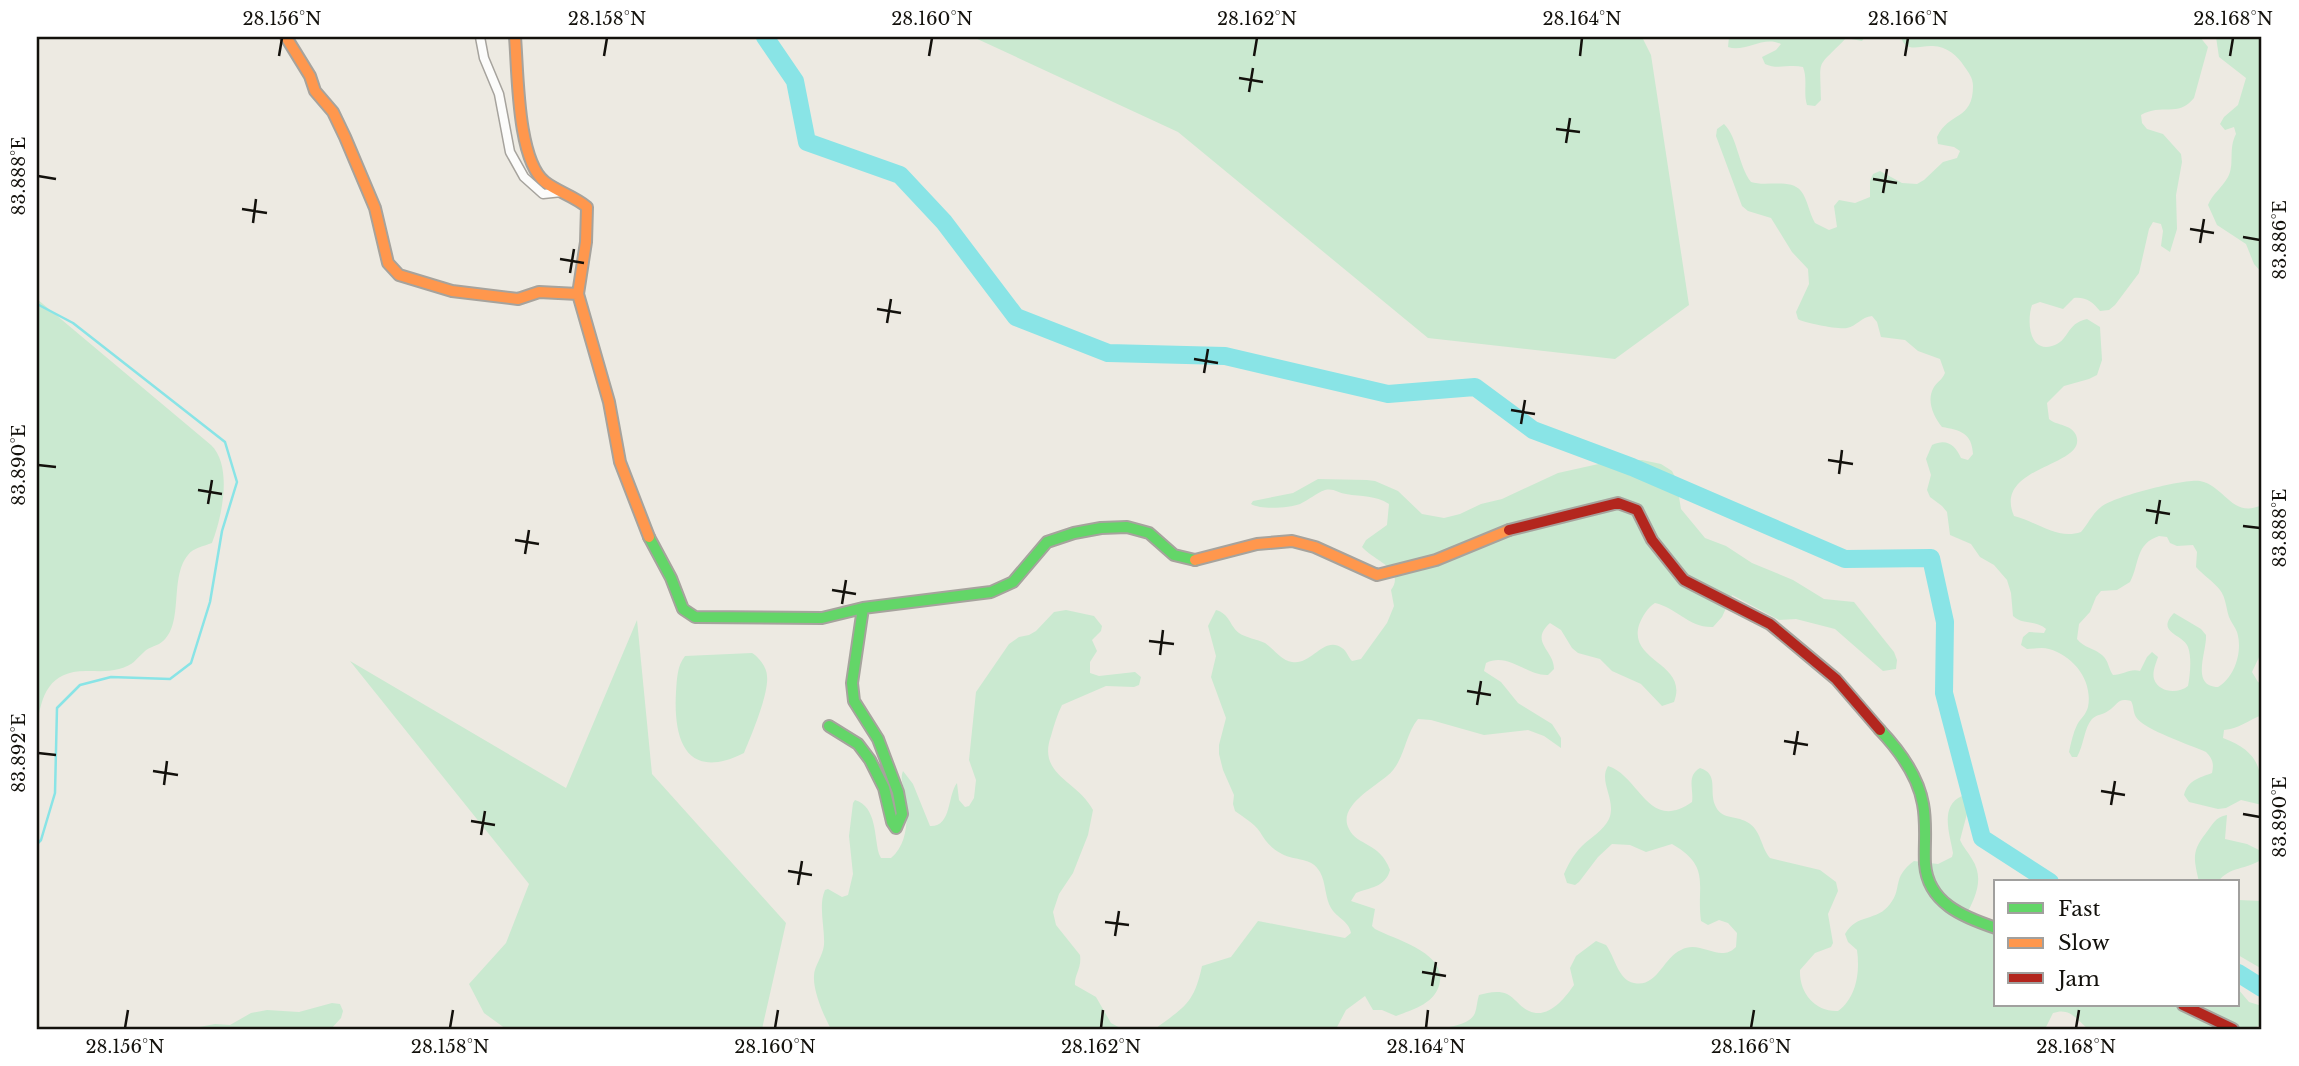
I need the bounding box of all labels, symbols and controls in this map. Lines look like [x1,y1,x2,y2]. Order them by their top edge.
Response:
text: 28.156°N [242,8,322,30]
text: 28.158°N [568,8,646,30]
text: 28.160°N [891,8,973,30]
text: 28.162°N [1217,8,1297,30]
text: 28.164°N [1542,8,1622,30]
text: 28.166°N [1868,8,1948,30]
text: 28.168°N [2193,8,2273,30]
text: 83.888°E [8,137,30,215]
text: 83.886°E [2269,200,2291,280]
text: 83.890°E [8,424,30,506]
text: 83.888°E [2269,489,2291,567]
text: 83.892°E [8,713,30,793]
text: 83.890°E [2269,776,2291,858]
legend [1994,880,2240,1006]
text: Fast [2058,896,2100,922]
text: Slow [2058,930,2110,956]
text: Jam [2055,966,2100,992]
text: 28.156°N [85,1036,165,1058]
text: 28.158°N [411,1036,489,1058]
text: 28.160°N [734,1036,816,1058]
text: 28.162°N [1061,1036,1141,1058]
text: 28.164°N [1386,1036,1466,1058]
text: 28.166°N [1711,1036,1791,1058]
text: 28.168°N [2036,1036,2116,1058]

